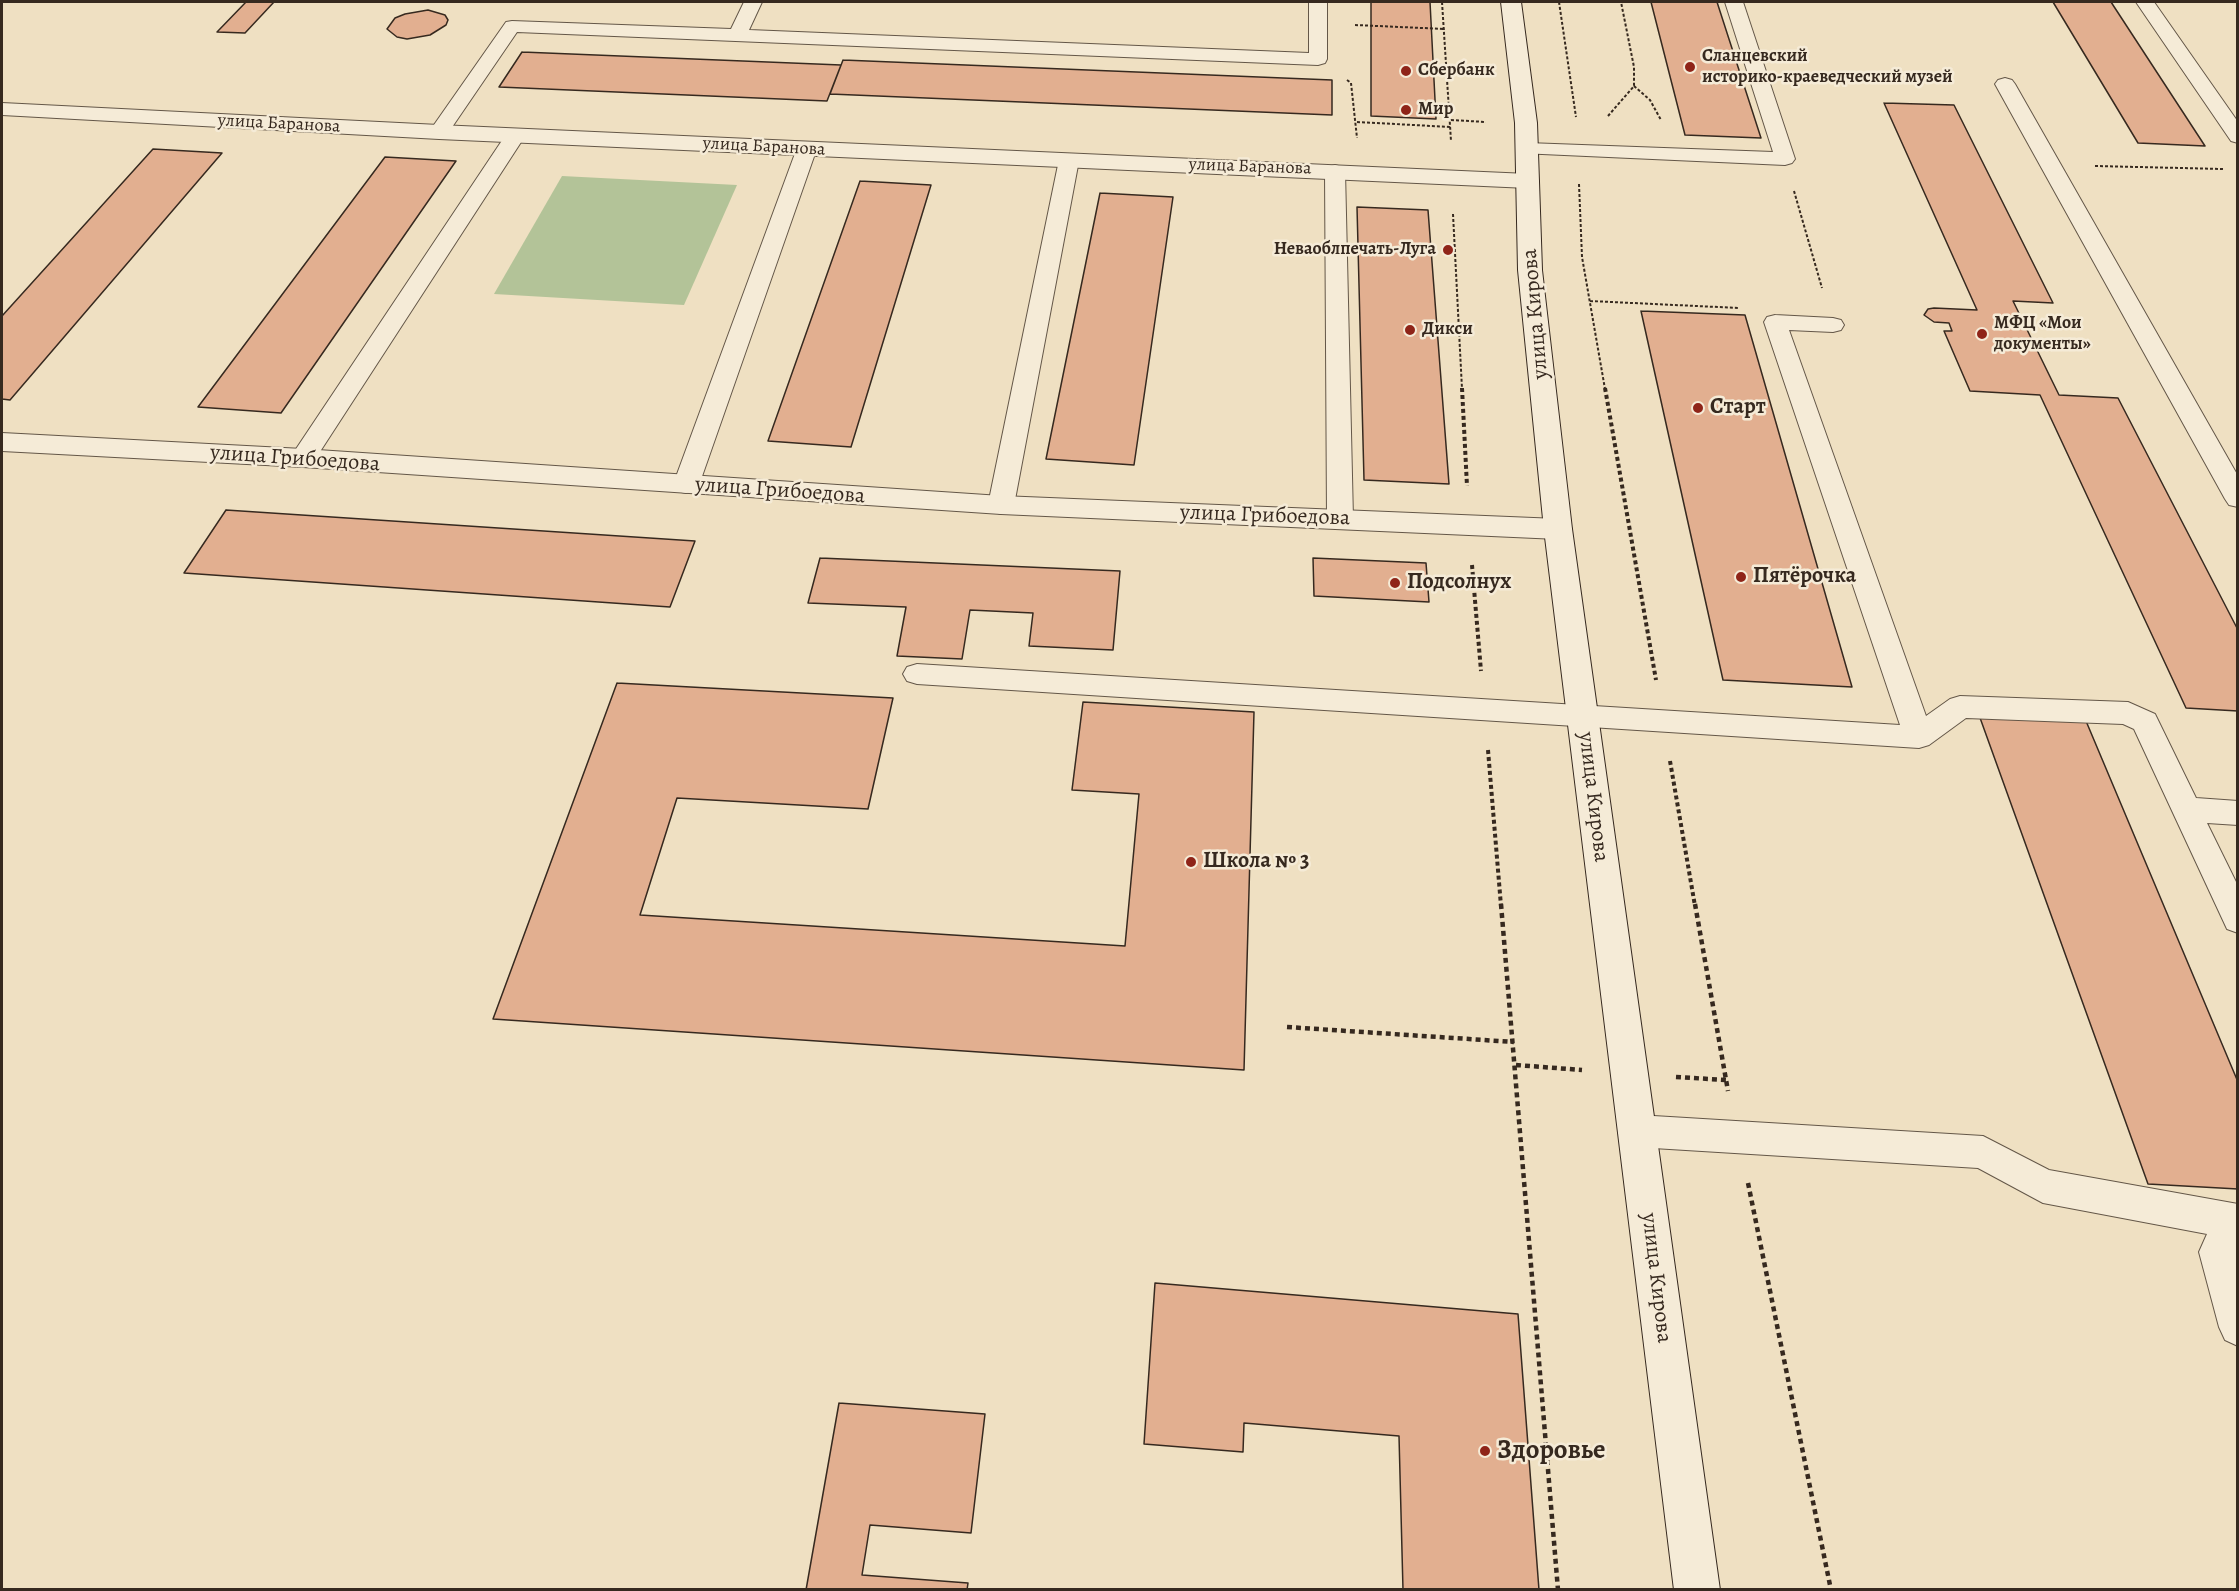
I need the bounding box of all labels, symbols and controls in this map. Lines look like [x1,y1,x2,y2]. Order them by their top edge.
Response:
place label: Сланцевский историко-краеведческий музей [1702,46,1953,88]
place label: Сбербанк [1418,60,1495,82]
marker: Сланцевский историко-краеведческий музей [1683,60,1697,74]
marker: Сбербанк [1399,64,1413,78]
place label: Мир [1418,99,1453,121]
marker: Мир [1399,103,1413,117]
street label: улица Баранова [217,110,341,138]
street label: улица Баранова [702,133,826,161]
street label: улица Баранова [1188,154,1312,180]
place label: Неваоблпечать-Луга [1274,239,1436,261]
marker: Неваоблпечать-Луга [1441,243,1455,257]
street label: улица Кирова [1517,248,1555,380]
place label: МФЦ «Мои документы» [1994,313,2091,356]
place label: Дикси [1422,319,1473,341]
marker: Дикси [1403,323,1417,337]
marker: МФЦ «Мои документы» [1975,327,1989,341]
place label: Старт [1710,395,1766,421]
marker: Старт [1691,401,1705,415]
street label: улица Грибоедова [209,440,381,478]
street label: улица Грибоедова [694,472,866,510]
street label: улица Грибоедова [1179,500,1351,532]
place label: Пятёрочка [1753,564,1856,590]
place label: Подсолнух [1407,570,1512,596]
marker: Пятёрочка [1734,570,1748,584]
marker: Подсолнух [1388,576,1402,590]
street label: улица Кирова [1572,731,1614,863]
place label: Школа № 3 [1203,849,1310,875]
marker: Школа № 3 [1184,855,1198,869]
street label: улица Кирова [1635,1212,1677,1344]
place label: Здоровье [1497,1435,1606,1467]
marker: Здоровье [1478,1444,1492,1458]

